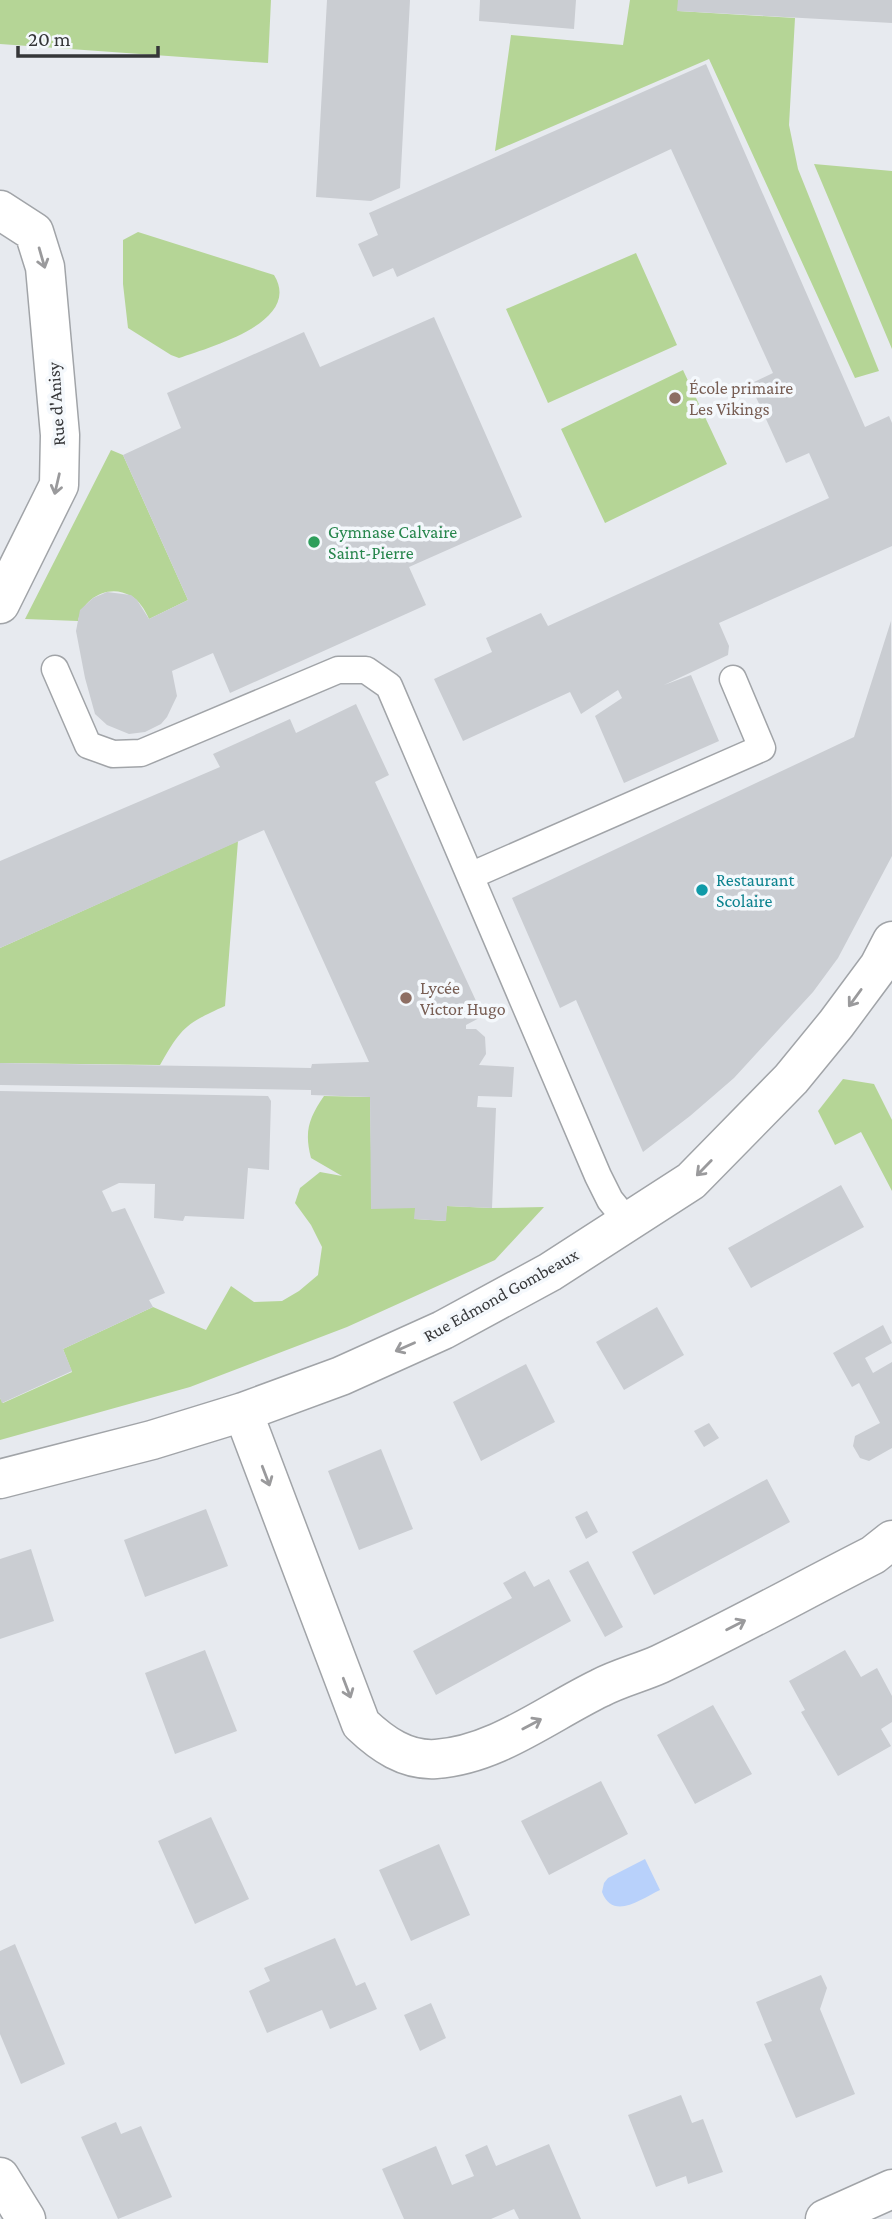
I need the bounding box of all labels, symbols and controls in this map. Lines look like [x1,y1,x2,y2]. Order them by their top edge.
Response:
scale bar [18,14,158,58]
text: 20 m [28,27,71,51]
one-way arrow [36,247,49,269]
street label: Rue d'Anisy [43,361,69,447]
place label: École primaire Les Vikings [689,378,793,419]
marker: École primaire Les Vikings [667,390,683,406]
one-way arrow [49,472,63,495]
place label: Gymnase Calvaire Saint-Pierre [328,522,457,563]
marker: Gymnase Calvaire Saint-Pierre [306,534,322,550]
place label: Restaurant Scolaire [716,870,796,911]
marker: Restaurant Scolaire [694,882,710,898]
place label: Lycée Victor Hugo [420,978,506,1019]
one-way arrow [848,988,862,1007]
marker: Lycée Victor Hugo [398,990,414,1006]
one-way arrow [695,1159,712,1176]
street label: Rue Edmond Gombeaux [420,1244,582,1346]
one-way arrow [395,1341,416,1354]
one-way arrow [261,1464,274,1486]
one-way arrow [726,1617,746,1631]
one-way arrow [342,1677,355,1699]
one-way arrow [521,1717,542,1730]

